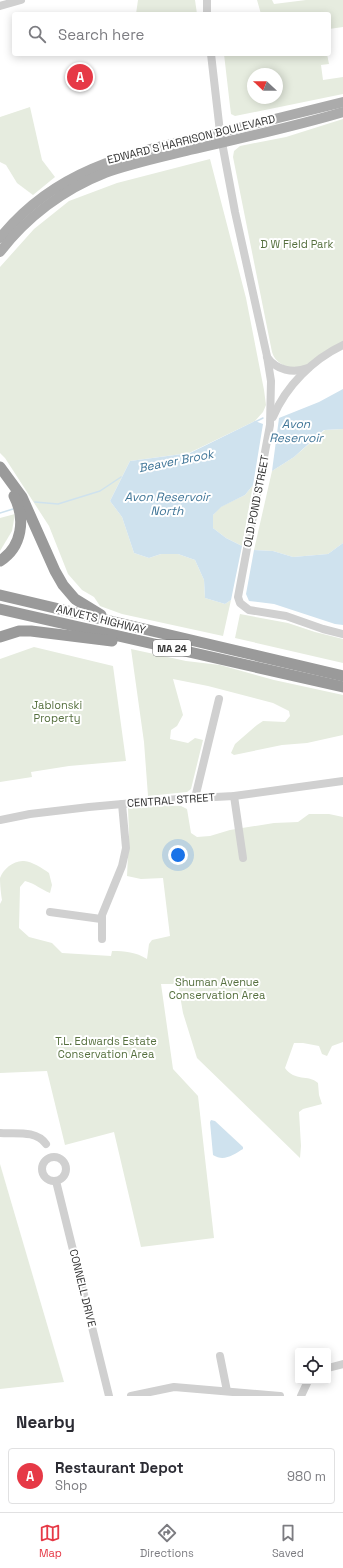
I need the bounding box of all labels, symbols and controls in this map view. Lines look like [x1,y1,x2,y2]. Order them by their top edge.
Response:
search box [12,12,331,56]
icon: search [26,23,48,45]
text: Search here [58,25,144,44]
pin: A [67,62,93,92]
north arrow [247,68,283,104]
street label: EDWARD S HARRISON BOULEVARD [105,111,277,167]
park label: D W Field Park [260,237,334,251]
water label: Avon Reservoir [269,416,324,446]
water label: Beaver Brook [137,446,216,476]
street label: OLD POND STREET [240,453,272,548]
water label: Avon Reservoir North [124,489,211,519]
street label: AMVETS HIGHWAY [55,601,148,637]
road number: MA 24 [153,640,191,656]
park label: Jablonski Property [32,698,82,725]
street label: CENTRAL STREET [127,790,216,810]
your location [168,845,188,865]
park label: Shuman Avenue Conservation Area [169,975,266,1002]
park label: T.L. Edwards Estate Conservation Area [55,1034,157,1061]
street label: CONNELL DRIVE [67,1248,99,1328]
map controls [295,1348,331,1384]
button: locate [295,1348,331,1384]
text: Nearby [16,1411,75,1433]
text: Restaurant Depot [55,1458,184,1477]
text: A [26,1468,34,1485]
text: 980 m [287,1468,326,1485]
text: Shop [55,1477,87,1494]
tab: Map [39,1522,62,1560]
tab: Directions [140,1522,194,1560]
tab: Saved [272,1522,304,1560]

